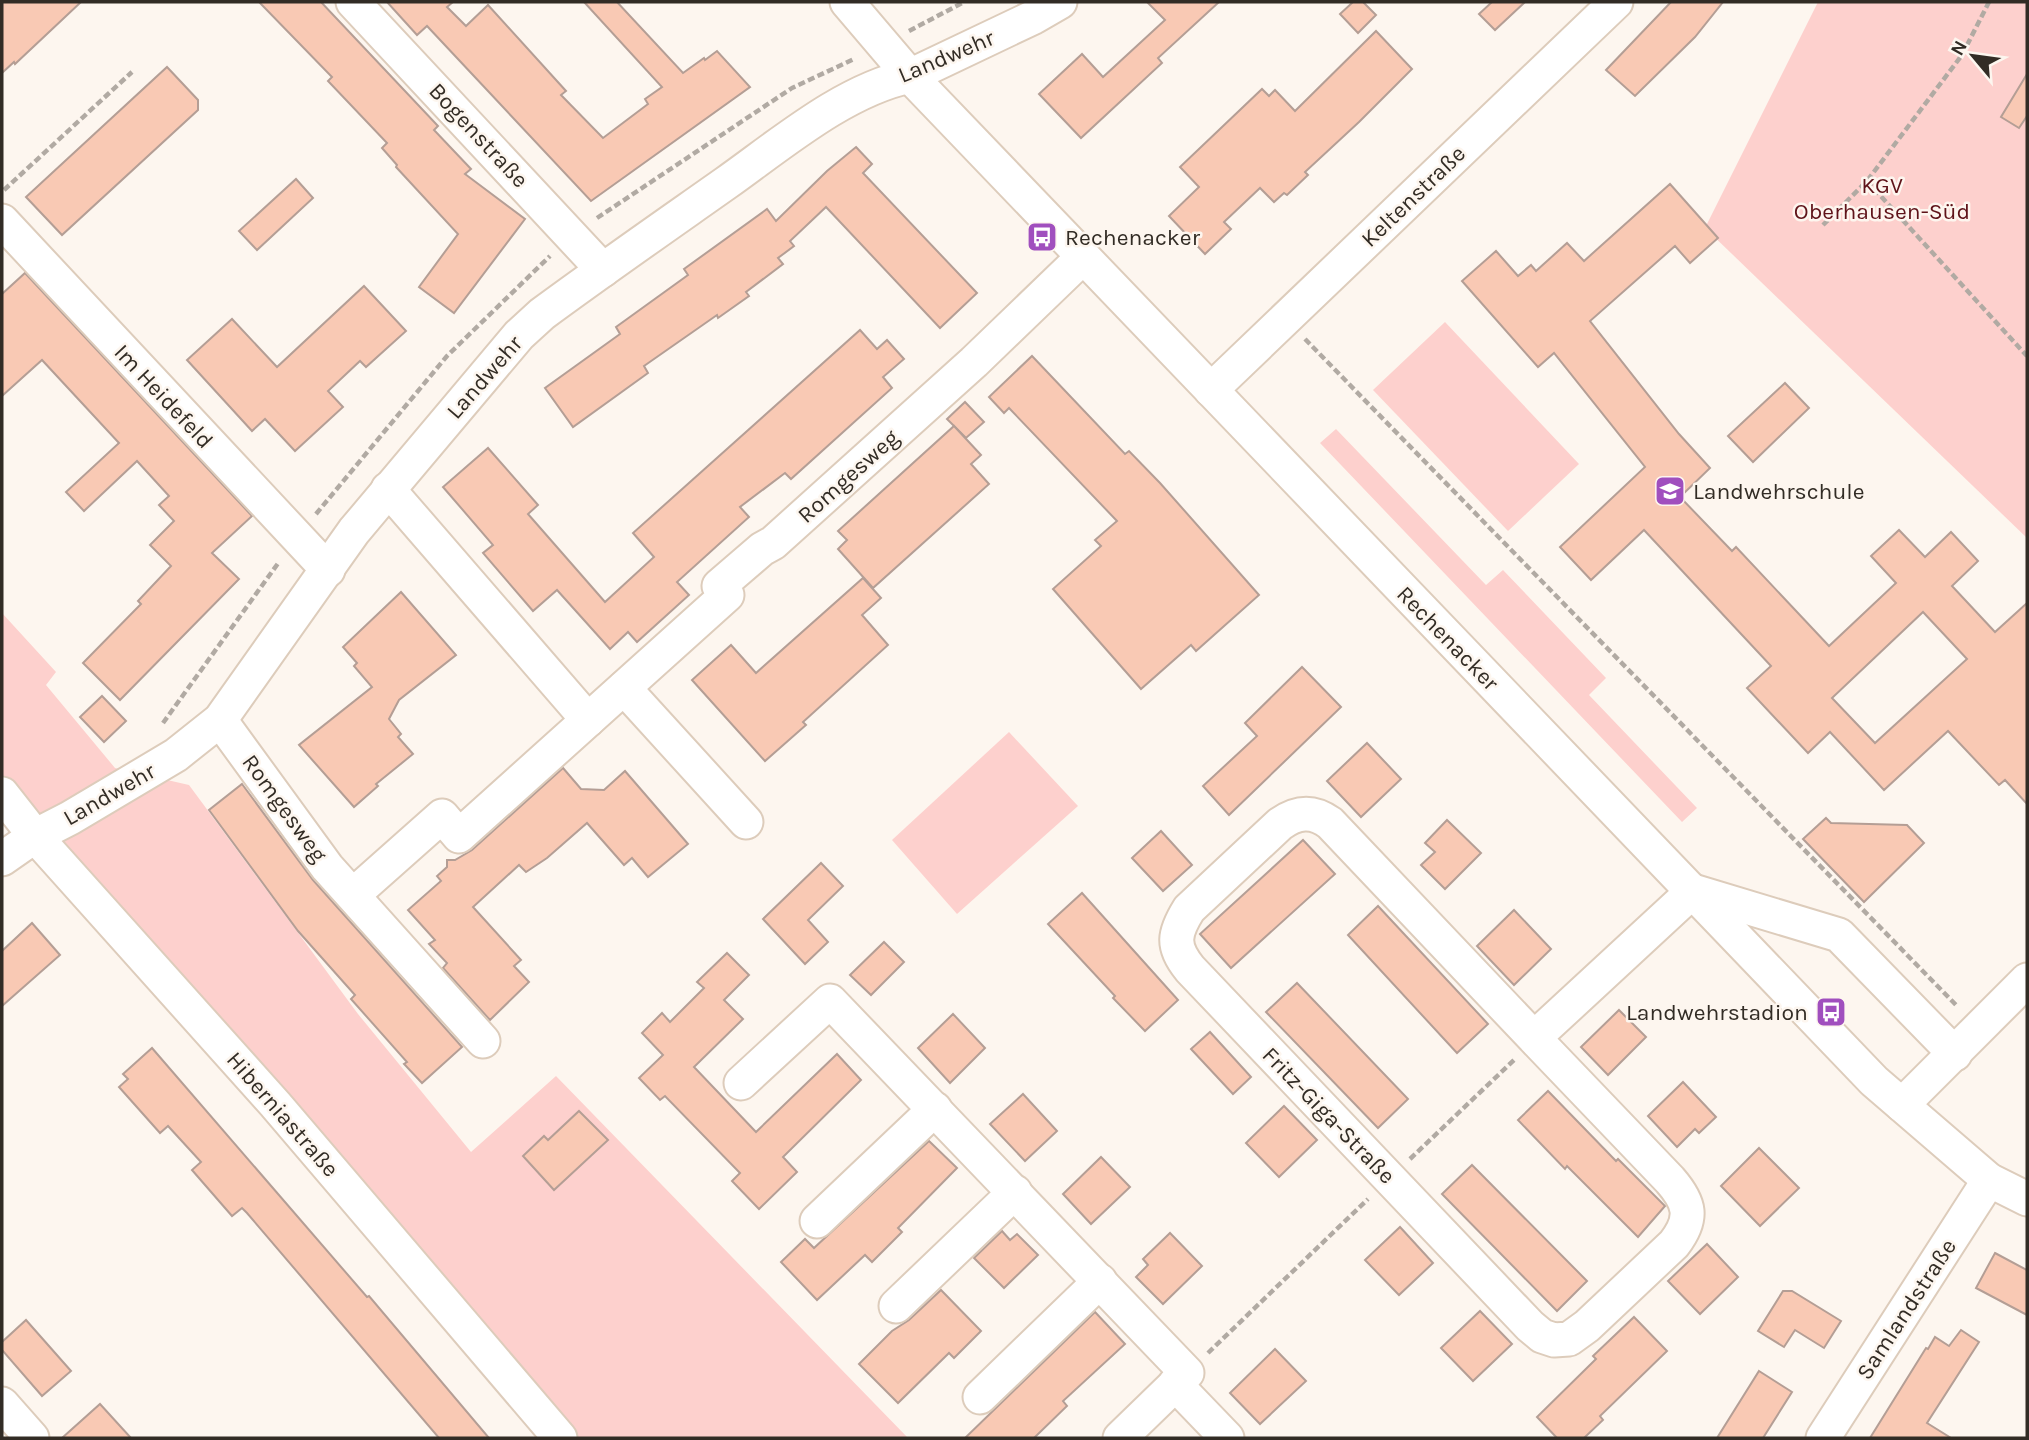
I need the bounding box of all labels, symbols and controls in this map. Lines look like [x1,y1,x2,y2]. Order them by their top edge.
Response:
north arrow [1938,21,2008,91]
street label: Landwehr [894,24,999,89]
text: N [1946,37,1972,60]
street label: Bogenstraße [423,77,534,193]
street label: Keltenstraße [1356,140,1471,253]
park label: KGV Oberhausen-Süd [1794,172,1970,225]
bus stop icon: Rechenacker [1025,220,1059,254]
place label: Rechenacker [1065,224,1201,251]
street label: Landwehr [441,330,528,425]
street label: Im Heidefeld [109,339,219,454]
street label: Romgesweg [792,424,904,529]
school or university icon: Landwehrschule [1653,474,1687,508]
place label: Landwehrschule [1693,478,1865,505]
street label: Rechenacker [1391,580,1505,697]
street label: Romgesweg [236,749,333,867]
street label: Landwehr [59,757,161,832]
bus stop icon: Landwehrstadion [1814,995,1848,1029]
place label: Landwehrstadion [1626,999,1808,1026]
street label: Fritz-Giga-Straße [1257,1041,1401,1189]
street label: Hiberniastraße [221,1046,344,1182]
street label: Samlandstraße [1851,1234,1962,1385]

